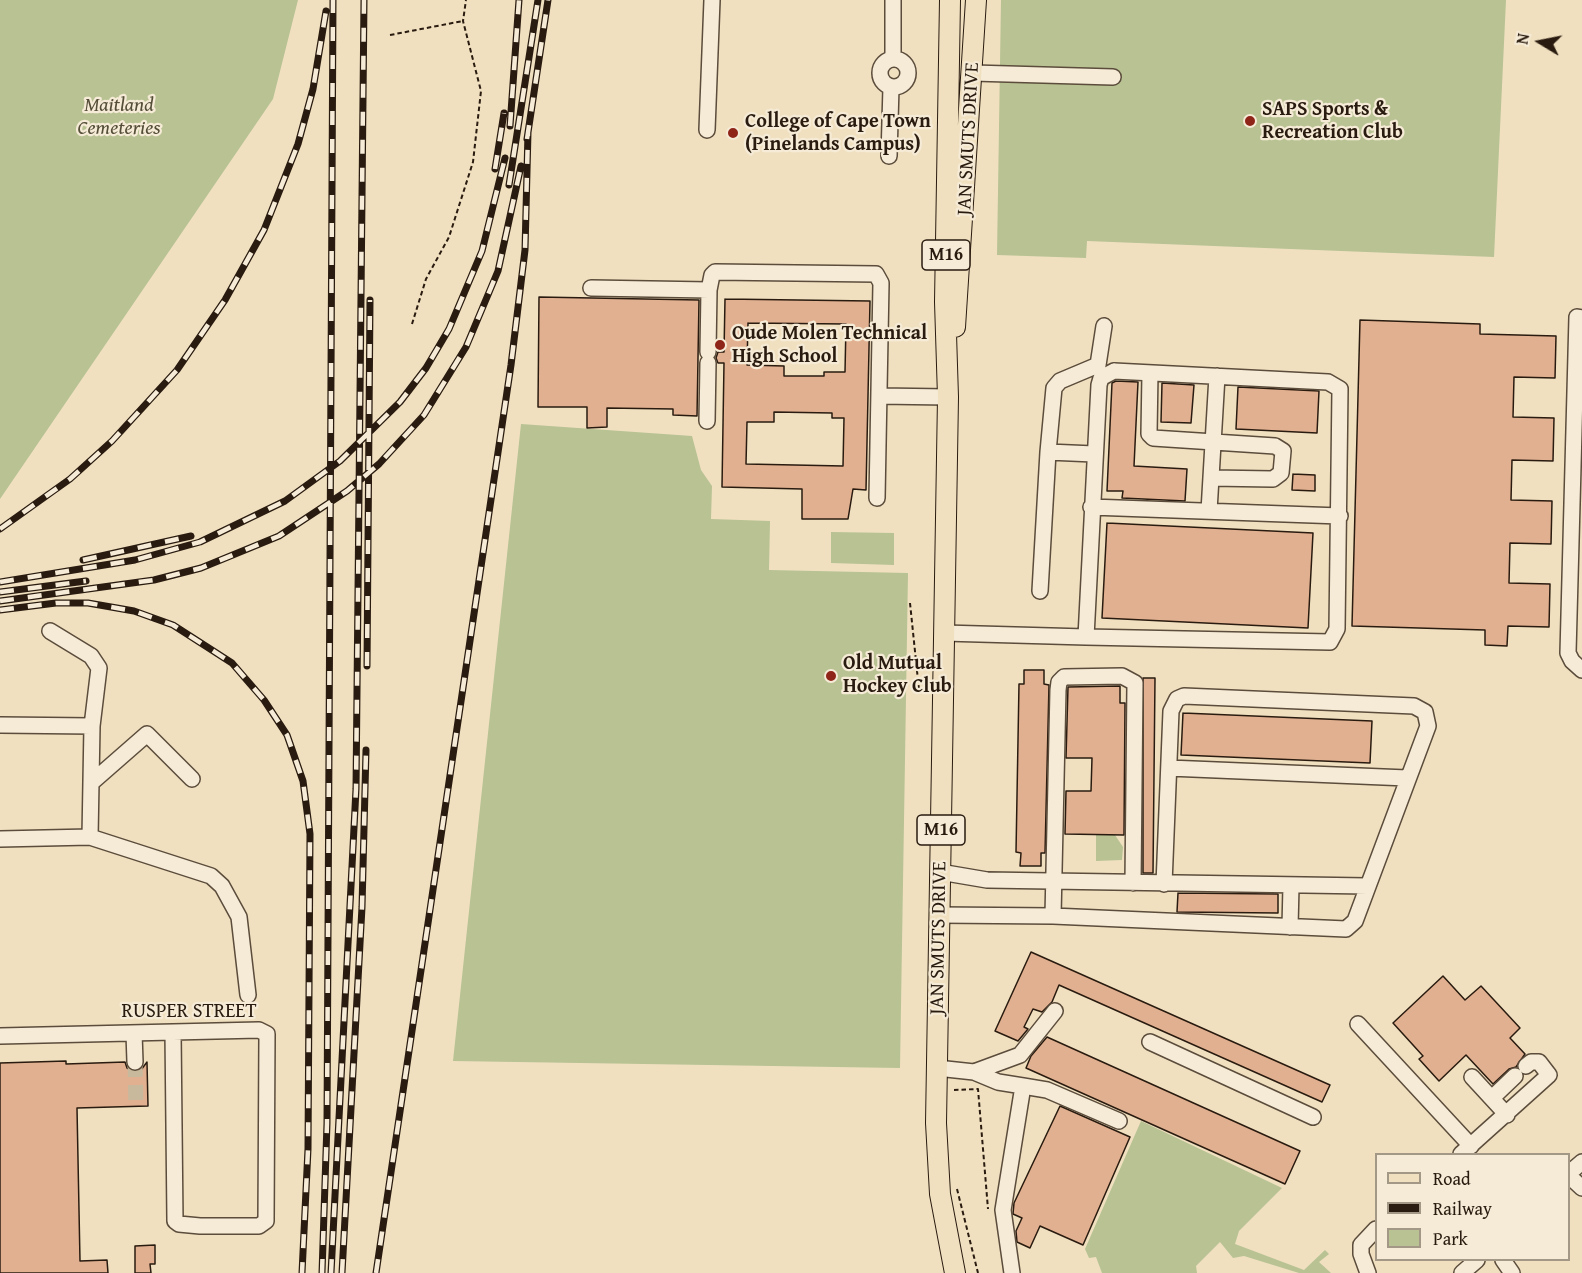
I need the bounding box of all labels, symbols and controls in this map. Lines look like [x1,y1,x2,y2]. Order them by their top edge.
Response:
north arrow [1510,12,1570,72]
text: N [1510,32,1535,46]
street label: JAN SMUTS DRIVE [953,62,985,216]
park label: Maitland Cemeteries [78,94,160,141]
place label: SAPS Sports & Recreation Club [1262,98,1403,145]
place label: College of Cape Town (Pinelands Campus) [745,110,931,157]
marker: SAPS Sports & Recreation Club [1243,114,1257,128]
marker: College of Cape Town (Pinelands Campus) [726,126,740,140]
road number: M16 [922,240,970,270]
place label: Oude Molen Technical High School [732,322,927,369]
marker: Oude Molen Technical High School [713,338,727,352]
place label: Old Mutual Hockey Club [843,652,952,699]
marker: Old Mutual Hockey Club [824,669,838,683]
road number: M16 [917,815,965,845]
street label: JAN SMUTS DRIVE [926,861,952,1015]
street label: RUSPER STREET [121,1000,257,1024]
legend [1375,1153,1570,1261]
text: Road [1433,1165,1471,1192]
text: Railway [1433,1195,1492,1222]
text: Park [1433,1225,1468,1252]

